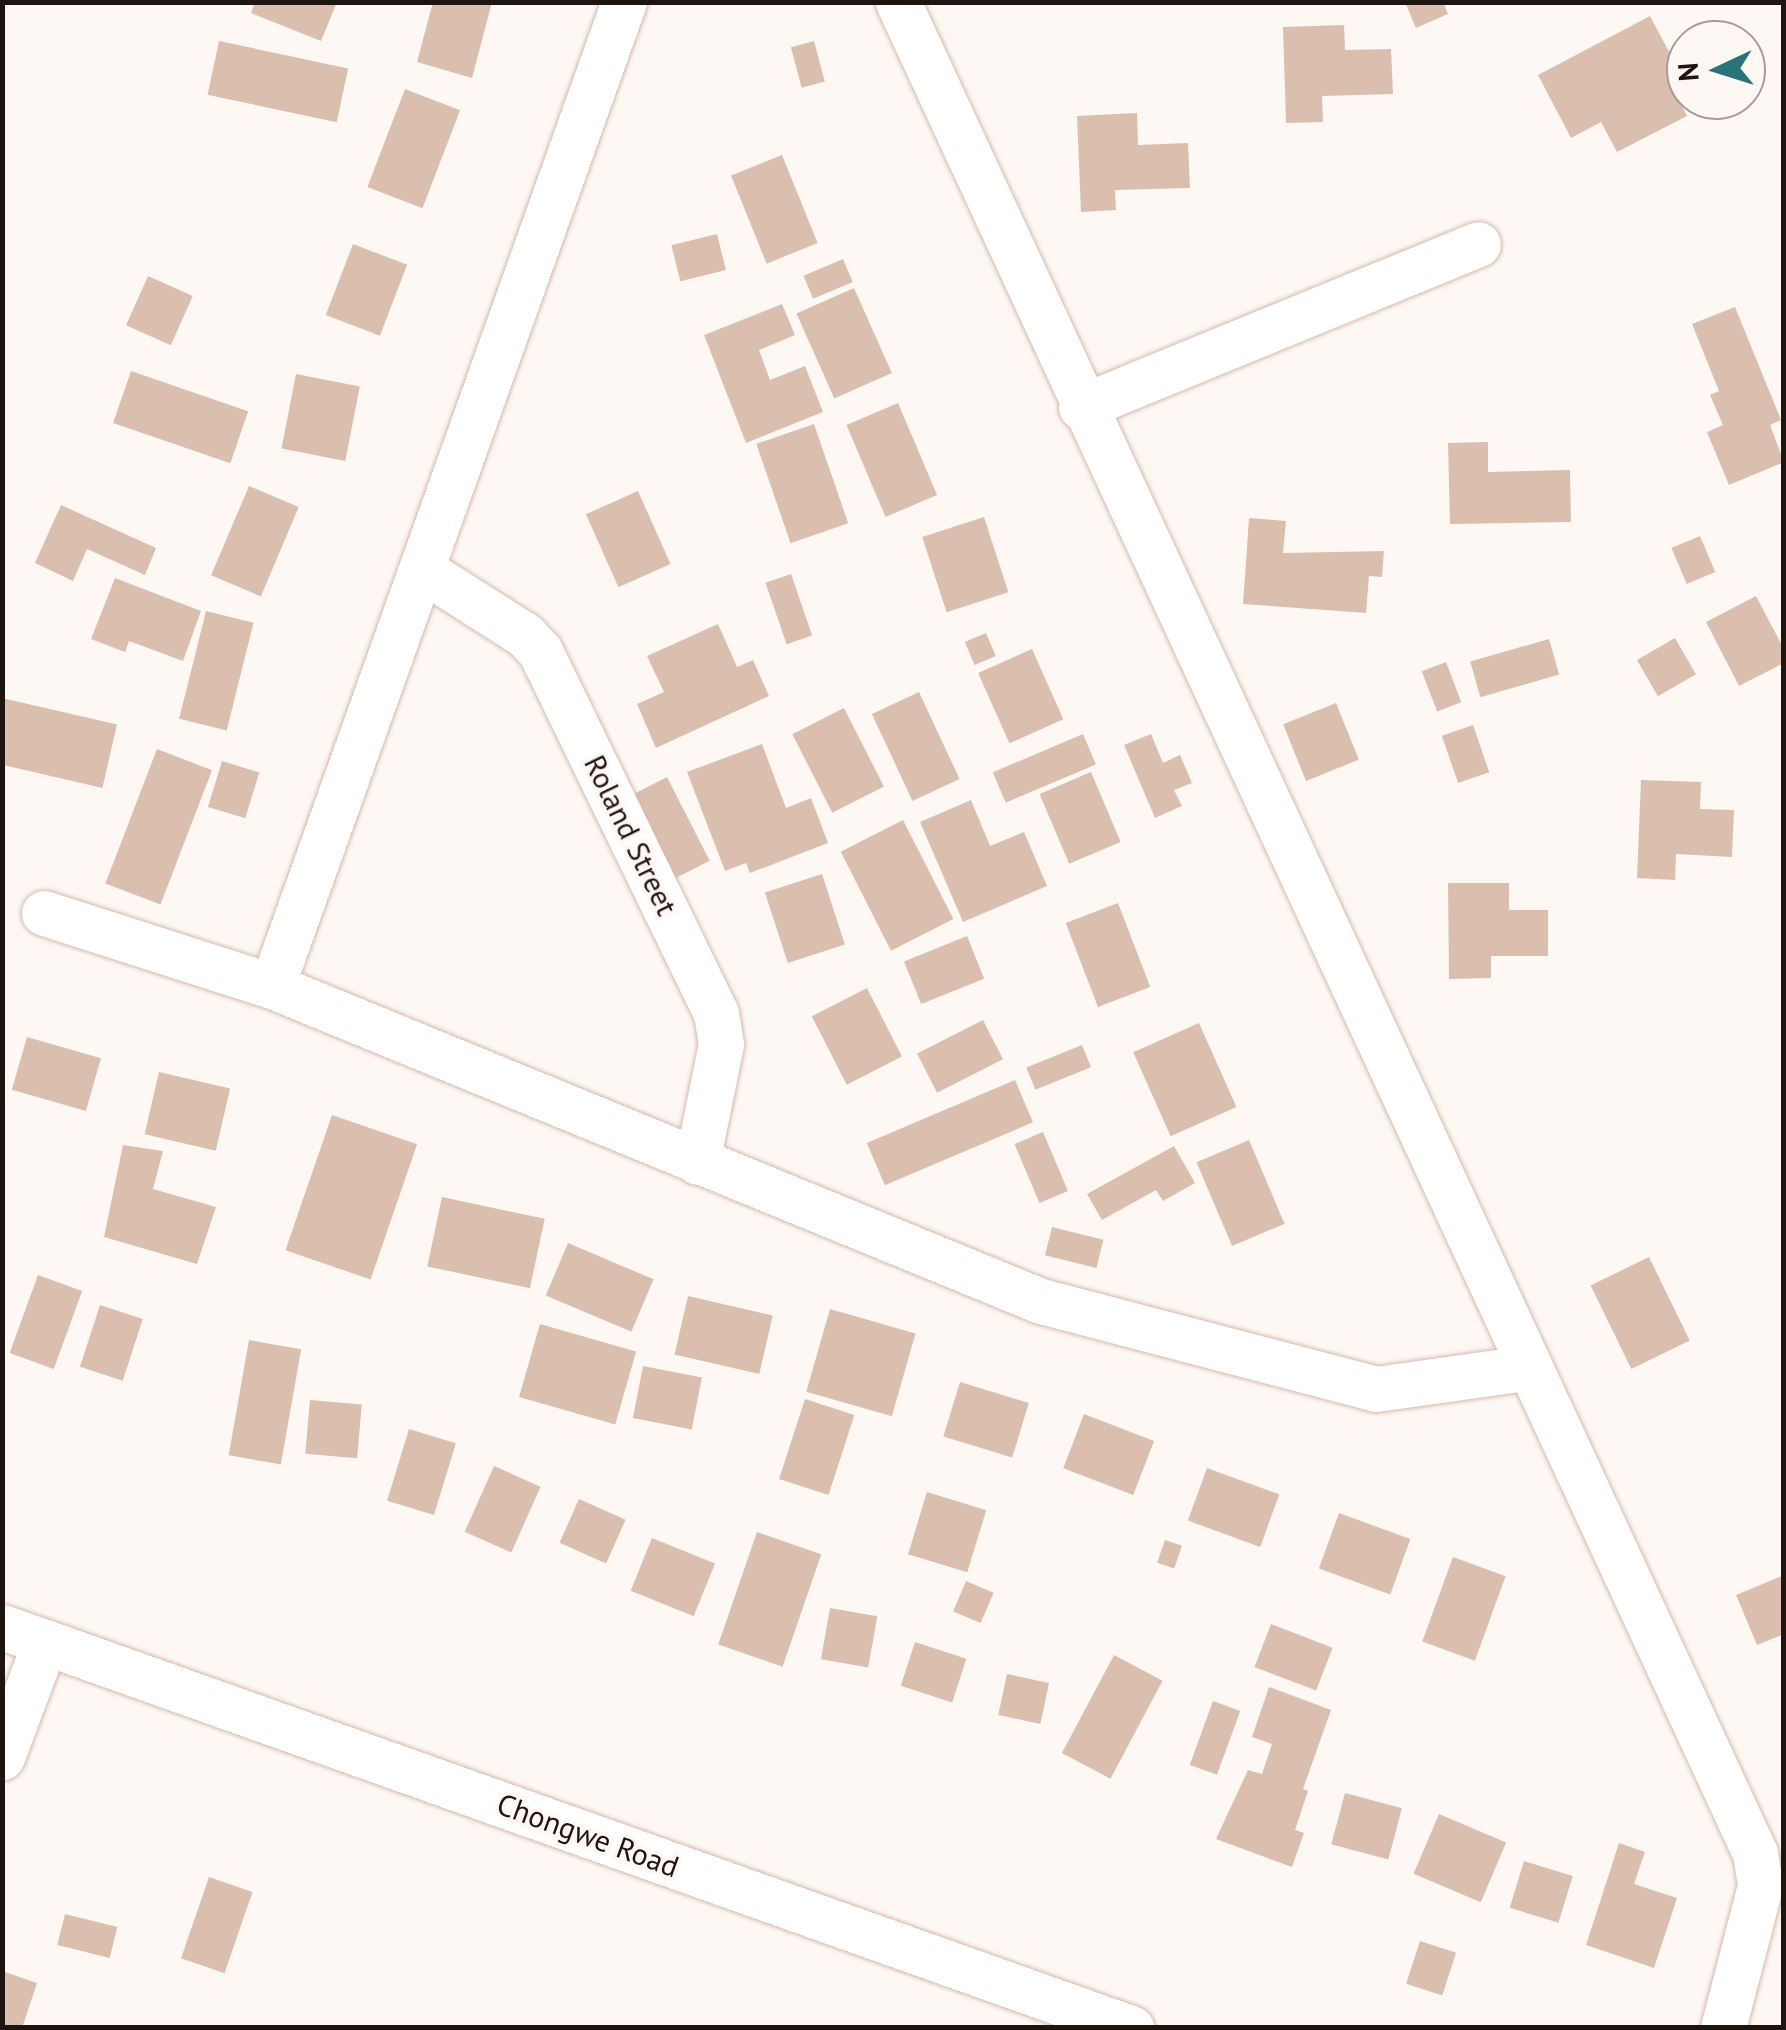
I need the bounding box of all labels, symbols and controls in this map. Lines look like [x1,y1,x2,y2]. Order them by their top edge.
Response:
north arrow [1666,20,1766,120]
text: N [1668,62,1707,82]
street label: Roland Street [577,749,685,921]
street label: Chongwe Road [492,1785,684,1885]

